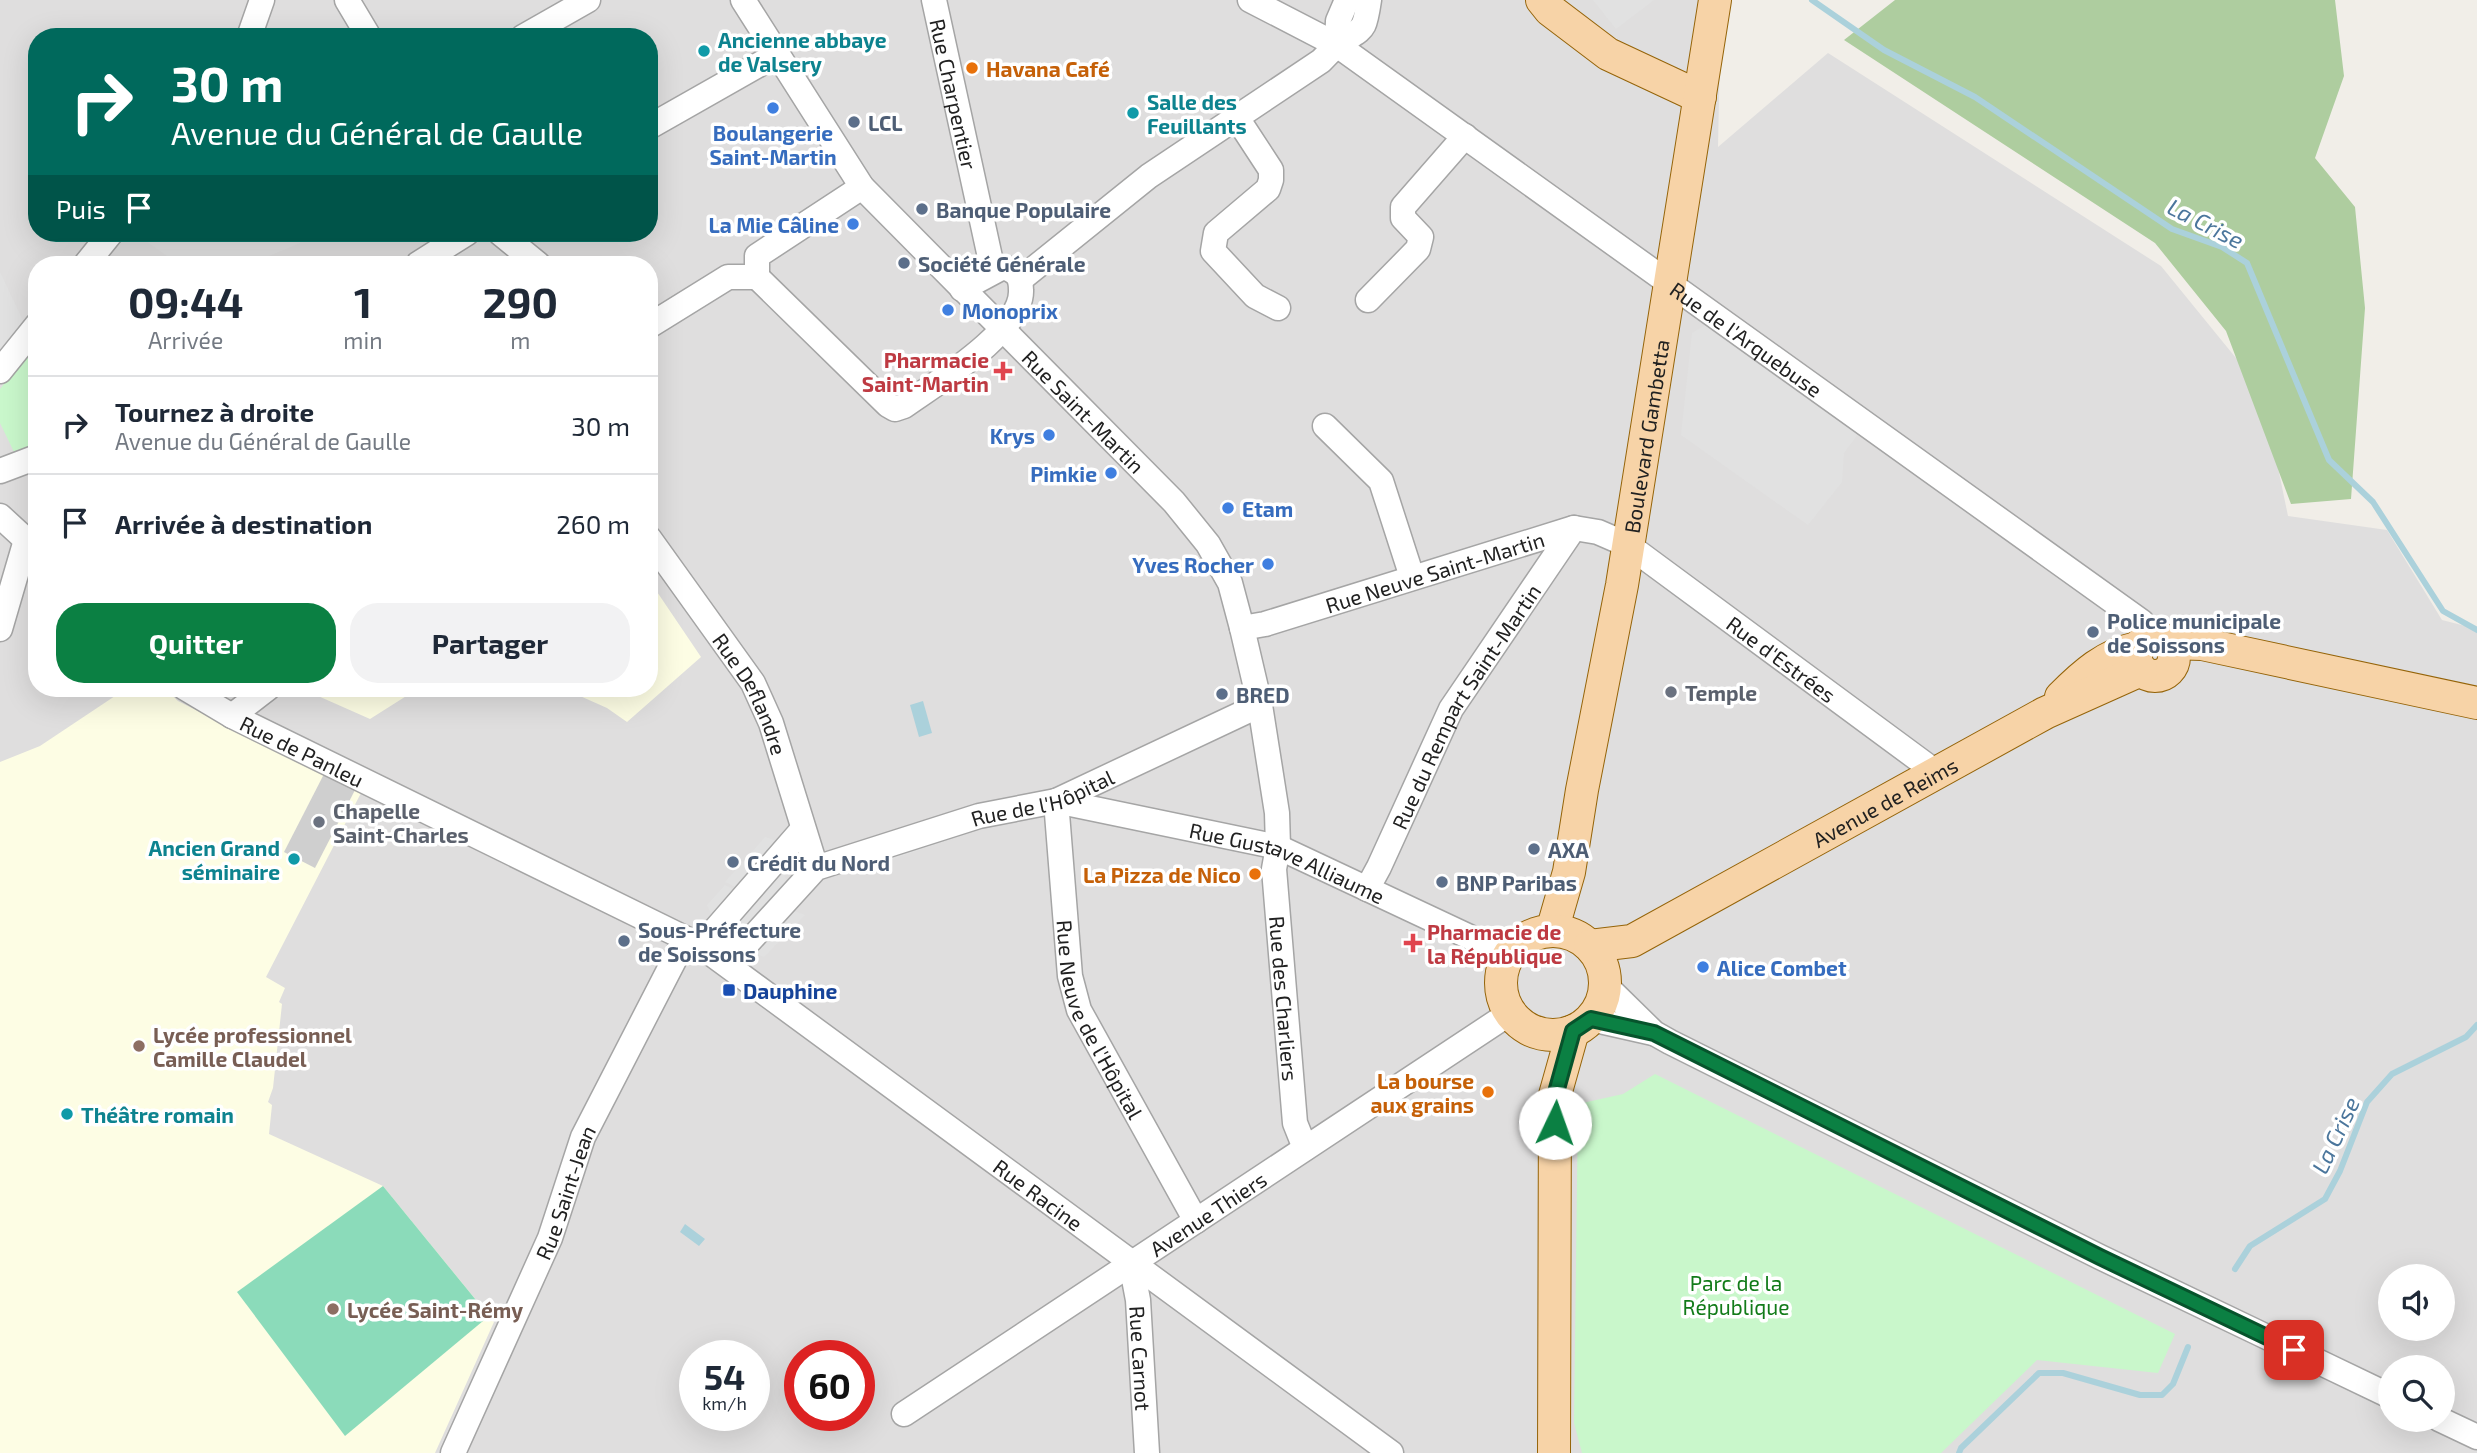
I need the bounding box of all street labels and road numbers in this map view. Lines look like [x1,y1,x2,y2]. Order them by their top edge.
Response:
street label: Rue Charpentier [926,16,983,172]
street label: Rue de l'Arquebuse [1666,276,1827,401]
street label: Boulevard Gambetta [1618,337,1673,535]
street label: Rue Saint-Martin [1018,344,1150,478]
street label: Rue Neuve Saint-Martin [1322,526,1547,617]
street label: Rue du Rempart Saint-Martin [1386,579,1545,833]
street label: Rue d'Estrées [1722,610,1841,707]
street label: Rue Deflandre [708,628,793,758]
street label: Rue de Panleu [236,710,368,791]
street label: Avenue de Reims [1808,751,1962,851]
street label: Rue de l'Hôpital [968,763,1118,830]
street label: Rue Gustave Alliaume [1187,816,1389,908]
street label: Rue des Charliers [1265,915,1304,1082]
street label: Rue Neuve de l'Hôpital [1053,919,1149,1123]
street label: Rue Saint-Jean [530,1121,600,1263]
street label: Rue Racine [989,1153,1088,1235]
street label: Avenue Thiers [1145,1166,1271,1261]
street label: Rue Carnot [1126,1305,1157,1411]

